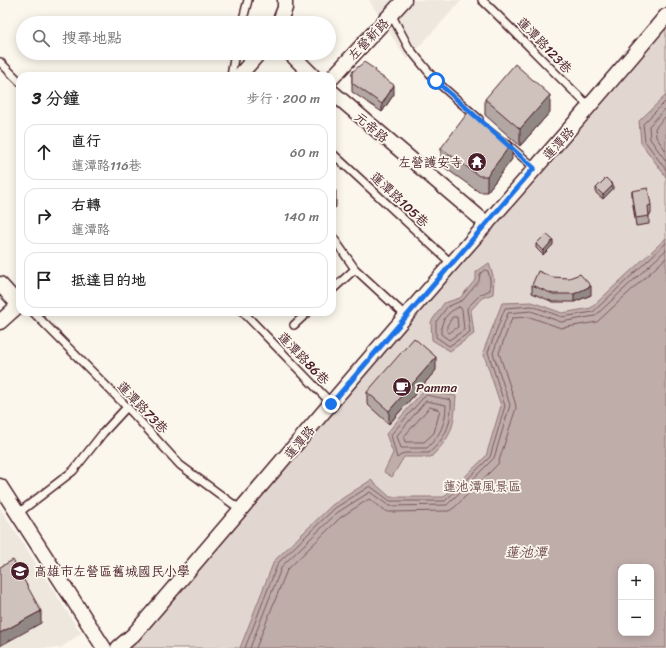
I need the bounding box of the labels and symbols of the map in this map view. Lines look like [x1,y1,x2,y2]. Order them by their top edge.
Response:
street label: 蓮潭路123巷 [511,11,578,79]
street label: 左營新路 [342,13,395,66]
route start [427,72,445,90]
street label: 元帝路 [349,106,394,149]
street label: 蓮潭路 [537,121,580,165]
place label: 左營護安寺 [398,151,463,174]
temple icon: 左營護安寺 [466,151,488,173]
street label: 蓮潭路105巷 [365,166,434,233]
street label: 蓮潭路86巷 [272,326,335,391]
street label: 蓮潭路73巷 [111,375,174,439]
cafe icon: Pamma [391,376,413,398]
place label: Pamma [416,376,457,399]
route end [322,395,340,413]
street label: 蓮潭路 [278,420,321,465]
park label: 蓮池潭風景區 [443,475,521,498]
water label: 蓮池潭 [505,540,548,565]
school or university icon: 高雄市左營區舊城國民小學 [9,560,31,582]
place label: 高雄市左營區舊城國民小學 [34,560,190,583]

